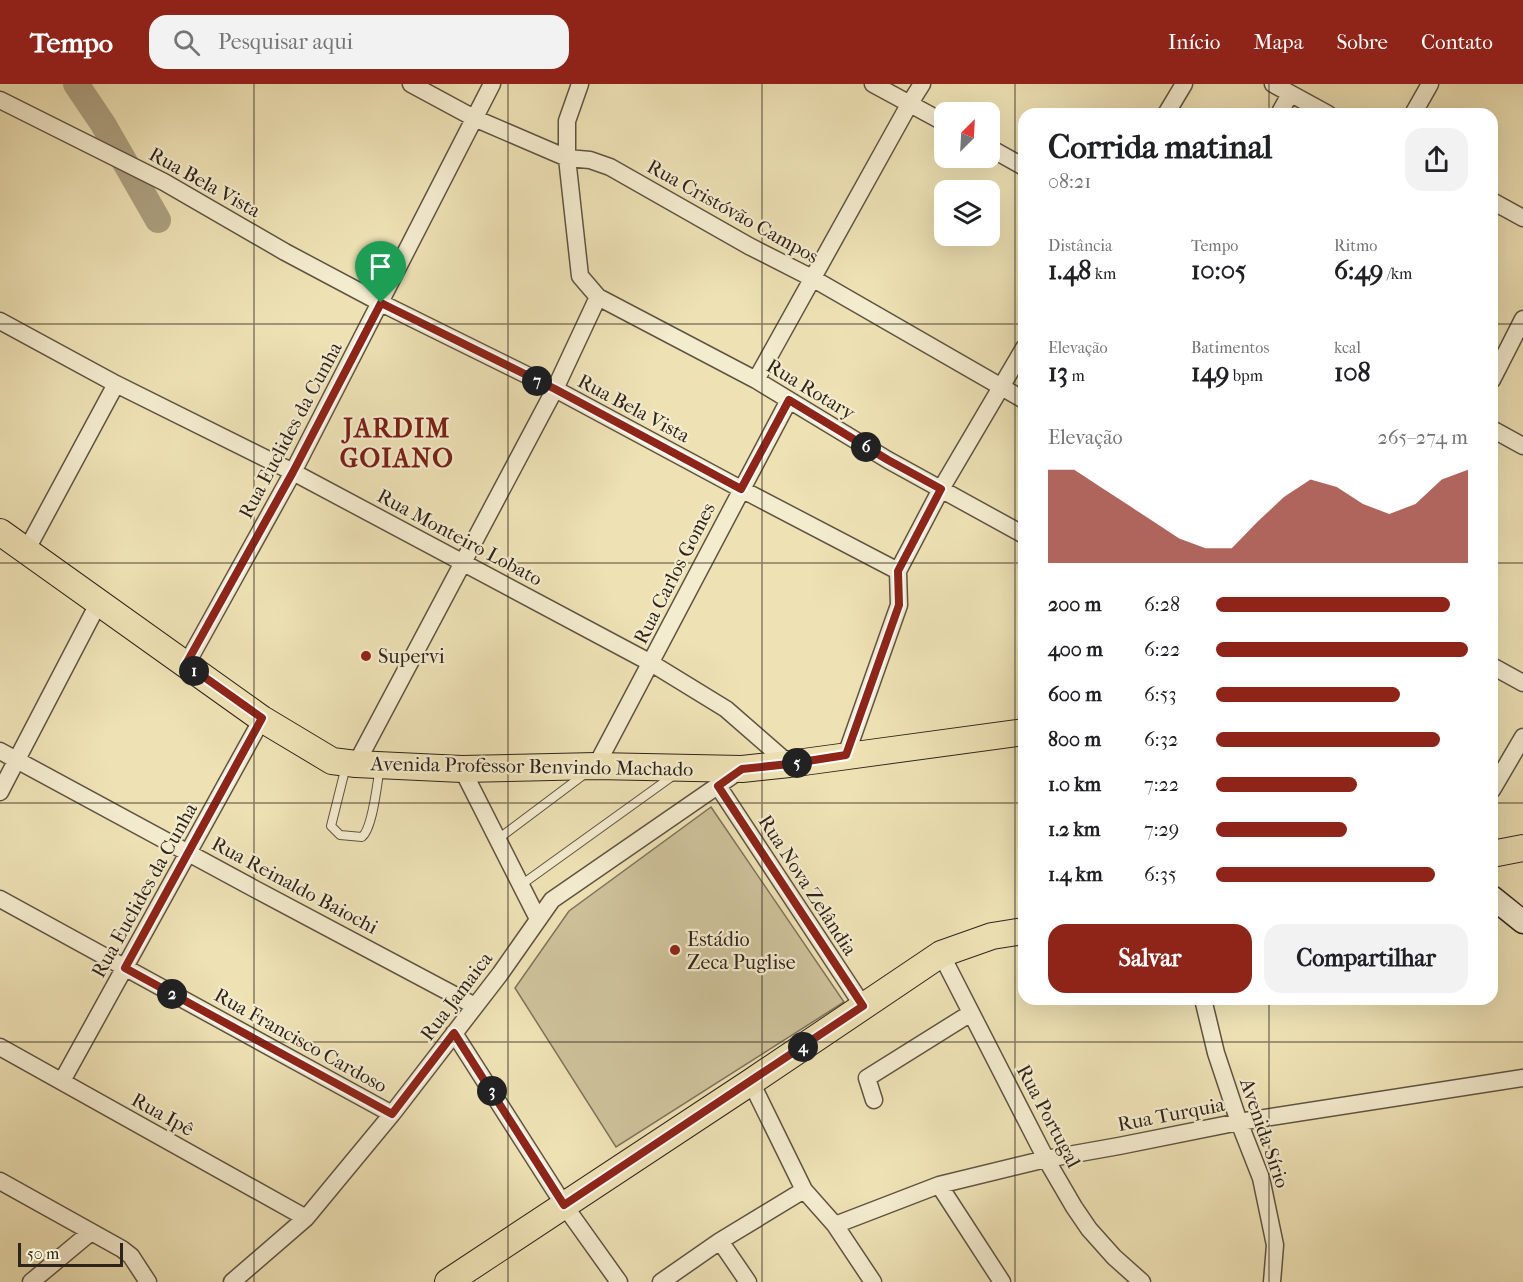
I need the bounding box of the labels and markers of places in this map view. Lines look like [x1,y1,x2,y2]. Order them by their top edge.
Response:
pin [355,241,406,303]
pin: 7 [522,366,552,396]
pin: 6 [851,432,881,462]
place label: Supervi [378,645,445,668]
marker: Supervi [359,649,373,663]
pin: 1 [179,656,209,686]
pin: 5 [782,748,812,778]
place label: Estádio Zeca Puglise [687,928,796,974]
marker: Estádio Zeca Puglise [668,943,682,957]
pin: 2 [157,979,187,1009]
pin: 4 [788,1032,818,1062]
pin: 3 [477,1076,507,1106]

